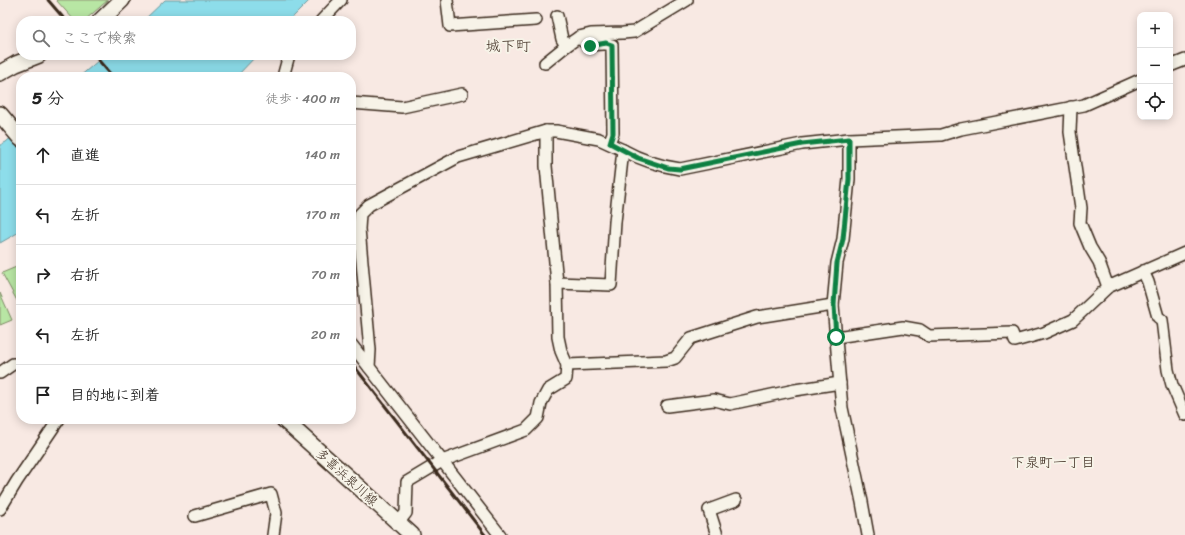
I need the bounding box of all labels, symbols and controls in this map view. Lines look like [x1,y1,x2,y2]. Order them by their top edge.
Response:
map controls [1137,12,1173,120]
button: + [1137,12,1173,48]
search box [16,16,356,60]
text: ここで検索 [62,25,137,51]
icon: search [30,27,52,49]
district label: 城下町 [485,33,531,59]
route end [581,37,599,55]
button: − [1137,48,1173,84]
text: 5 分 [32,83,64,113]
button: locate [1137,84,1173,120]
text: 徒歩 · 400 m [266,87,340,110]
text: 直進 [70,142,100,168]
text: 140 m [305,143,340,166]
icon: ahead [32,144,54,166]
text: 左折 [70,202,100,228]
text: 170 m [305,203,340,226]
icon: left [32,204,54,226]
text: 右折 [70,262,100,288]
text: 70 m [311,263,340,286]
icon: right [32,264,54,286]
text: 左折 [70,322,100,348]
text: 20 m [311,323,340,346]
icon: left [32,324,54,346]
route start [827,328,845,346]
text: 目的地に到着 [70,382,160,408]
icon: arrive [32,384,54,406]
street label: 多喜浜泉川線 [310,442,384,512]
district label: 下泉町一丁目 [1011,450,1095,475]

